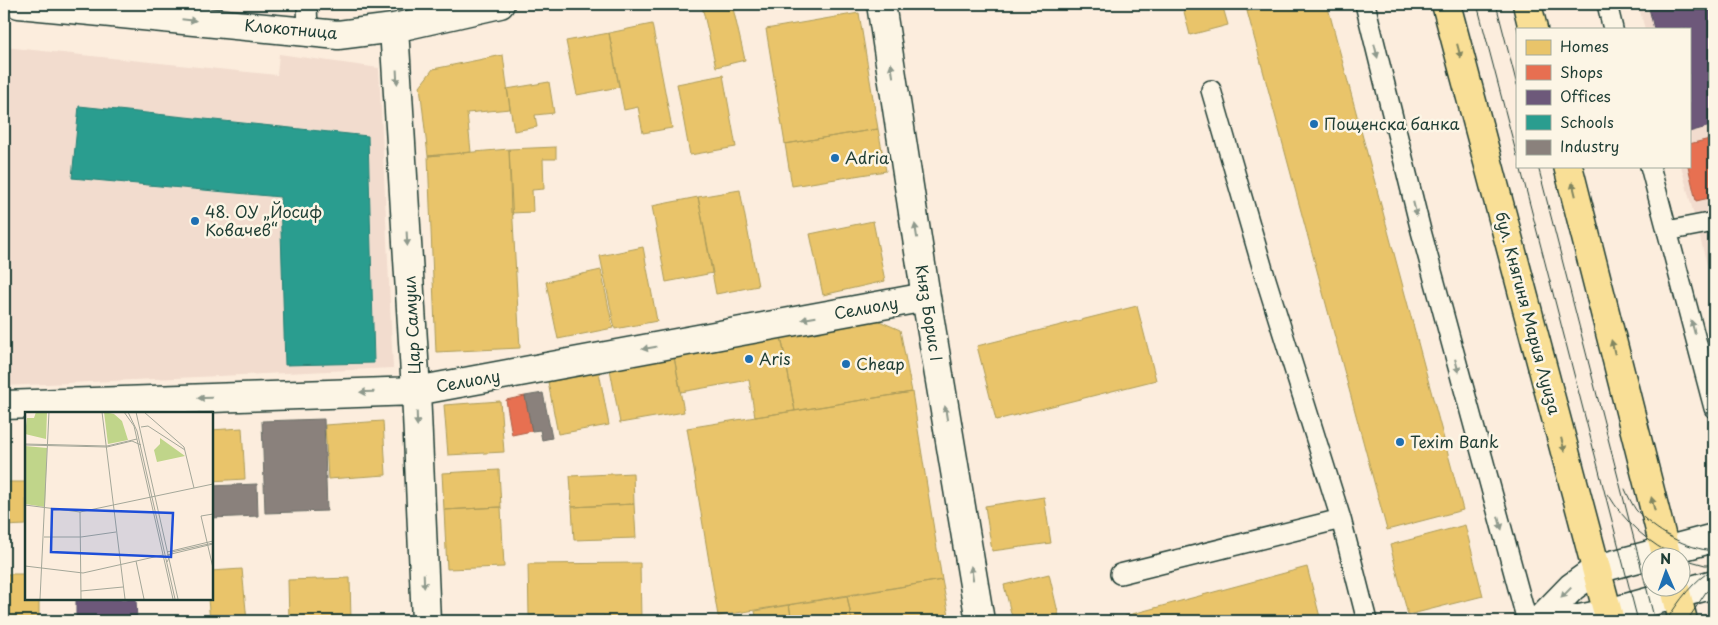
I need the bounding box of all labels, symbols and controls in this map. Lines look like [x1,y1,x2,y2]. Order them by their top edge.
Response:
street label: Клокотница [244,12,339,44]
one-way arrow [181,17,197,25]
legend [1516,28,1690,168]
text: Homes [1560,34,1609,57]
one-way arrow [1455,43,1463,58]
one-way arrow [1373,44,1381,59]
text: Shops [1560,60,1603,83]
one-way arrow [887,62,895,78]
one-way arrow [394,69,402,85]
text: Offices [1560,84,1611,107]
text: Schools [1560,110,1614,133]
place label: Пощенска банка [1324,111,1459,135]
marker: Пощенска банка [1308,118,1320,130]
text: Industry [1560,134,1619,157]
place label: Adria [845,145,889,169]
marker: Adria [829,152,841,164]
one-way arrow [1569,182,1577,197]
place label: 48. ОУ „Йосиф Ковачев“ [205,199,322,241]
one-way arrow [1412,201,1420,216]
street label: бул. Княгиня Мария Луиза [1490,209,1568,417]
marker: 48. ОУ „Йосиф Ковачев“ [189,215,201,227]
one-way arrow [912,223,920,239]
one-way arrow [404,231,412,247]
street label: Княз Борис I [910,263,949,363]
street label: Цар Самуил [396,275,426,375]
street label: Селиолу [832,290,900,324]
one-way arrow [801,315,817,323]
one-way arrow [1688,319,1696,334]
one-way arrow [1609,339,1617,354]
one-way arrow [641,344,657,352]
place label: Aris [759,346,791,370]
place label: Cheap [856,351,905,375]
marker: Aris [743,353,755,365]
marker: Cheap [840,358,852,370]
one-way arrow [1454,358,1462,373]
street label: Селиолу [434,363,502,397]
one-way arrow [359,389,375,397]
one-way arrow [197,394,213,402]
one-way arrow [941,404,949,420]
one-way arrow [414,411,422,427]
inset map [25,412,212,600]
place label: Texim Bank [1410,429,1499,453]
marker: Texim Bank [1394,436,1406,448]
one-way arrow [1560,437,1568,452]
one-way arrow [1649,497,1657,512]
one-way arrow [1496,515,1504,530]
north arrow [1640,548,1690,598]
text: N [1660,548,1671,569]
one-way arrow [968,565,976,581]
one-way arrow [420,573,428,589]
one-way arrow [1560,587,1572,599]

